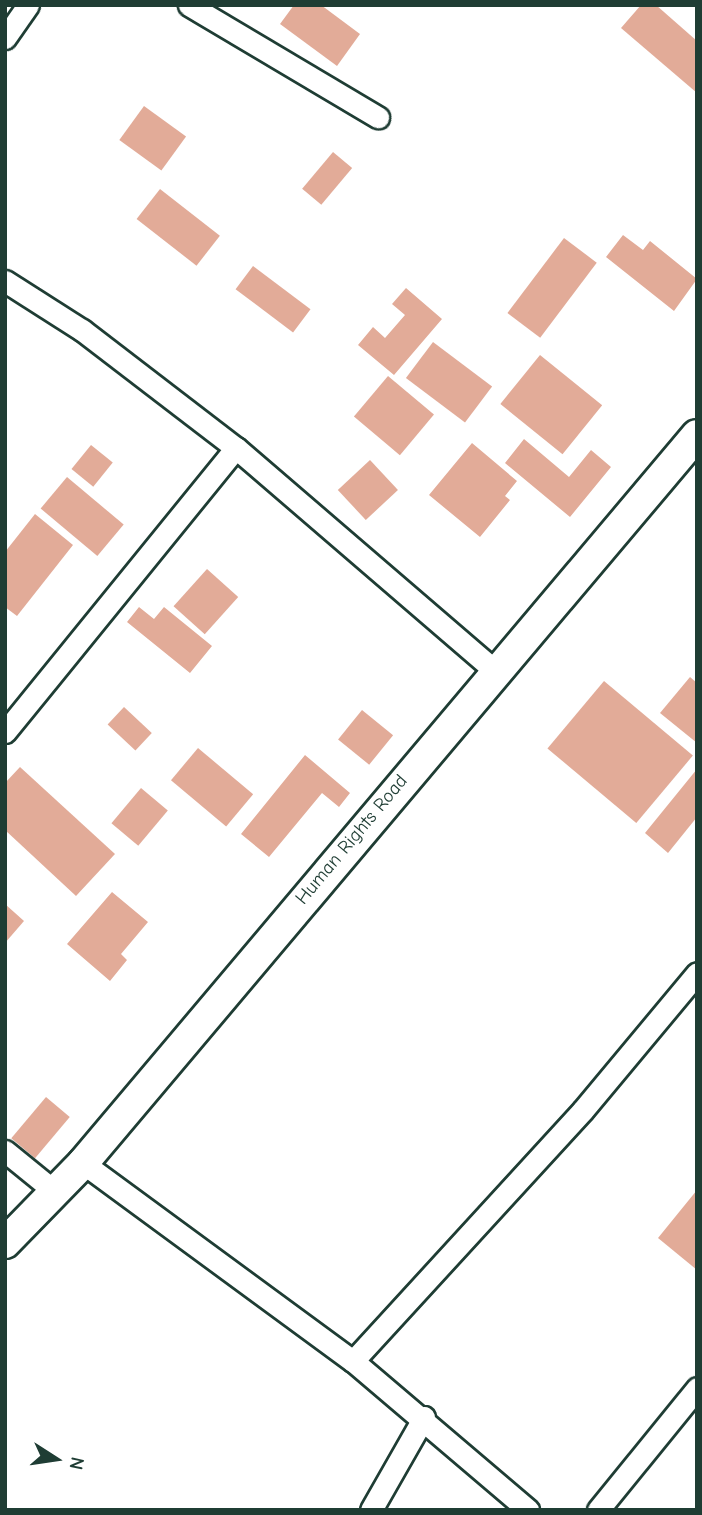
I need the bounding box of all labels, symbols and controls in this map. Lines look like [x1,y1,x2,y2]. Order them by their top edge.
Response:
street label: Human Rights Road [291,770,413,910]
north arrow [21,1424,91,1494]
text: N [64,1455,89,1472]

